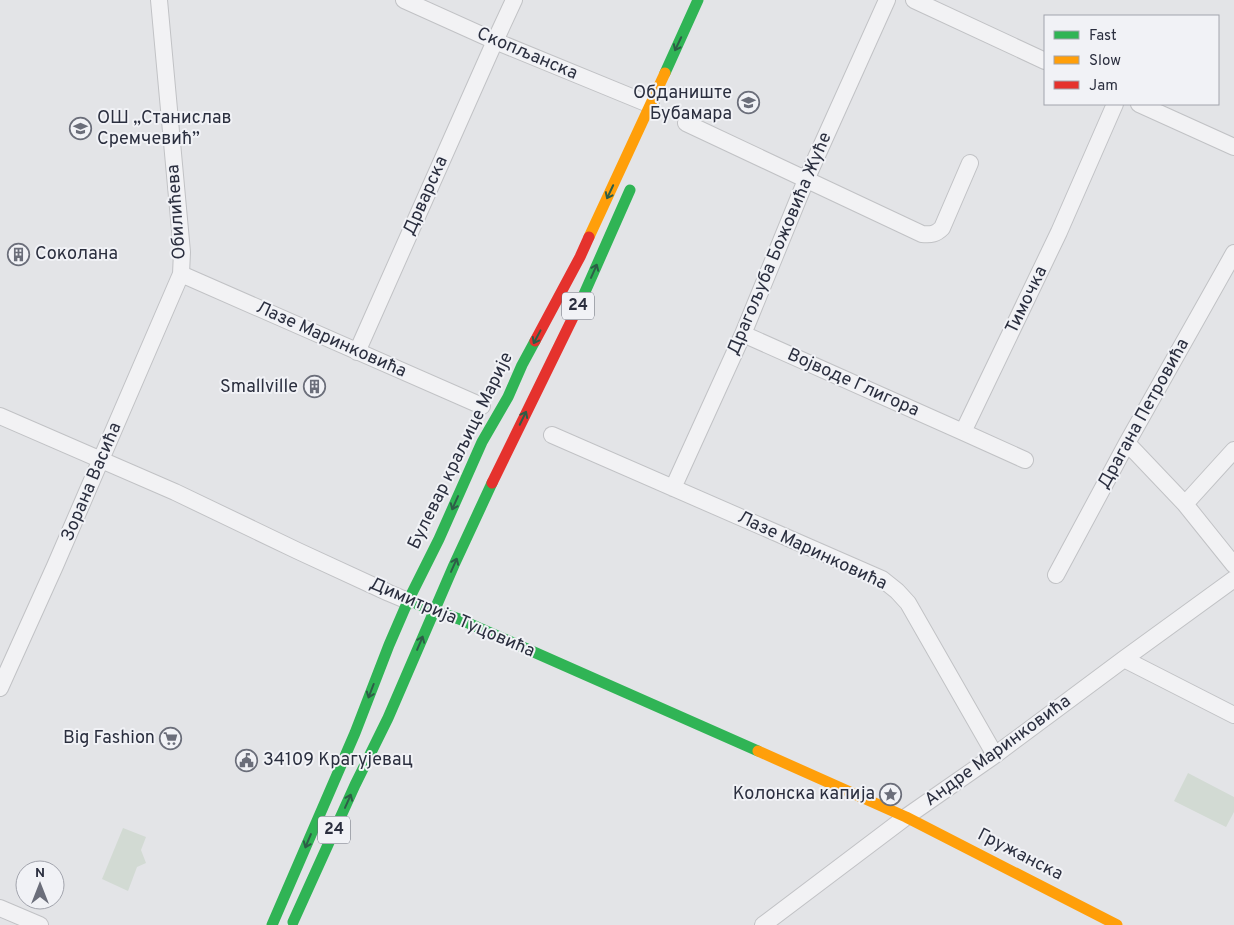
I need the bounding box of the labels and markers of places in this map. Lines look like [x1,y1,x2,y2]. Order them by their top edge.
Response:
place label: Обданиште Бубамара [633,82,732,126]
school or university icon: Обданиште Бубамара [736,91,760,115]
place label: ОШ „Станислав Сремчевић” [97,107,232,151]
school or university icon: ОШ „Станислав Сремчевић” [69,116,93,140]
building icon: Соколана [7,242,31,266]
place label: Соколана [35,243,118,266]
building icon: Smallville [302,375,326,399]
place label: Smallville [220,376,298,399]
supermarket icon: Big Fashion [159,726,183,750]
place label: Big Fashion [63,727,155,750]
public building icon: 34109 Крагујевац [235,748,259,772]
place label: 34109 Крагујевац [263,749,413,772]
place icon: Колонска капија [879,782,903,806]
place label: Колонска капија [733,783,875,806]

